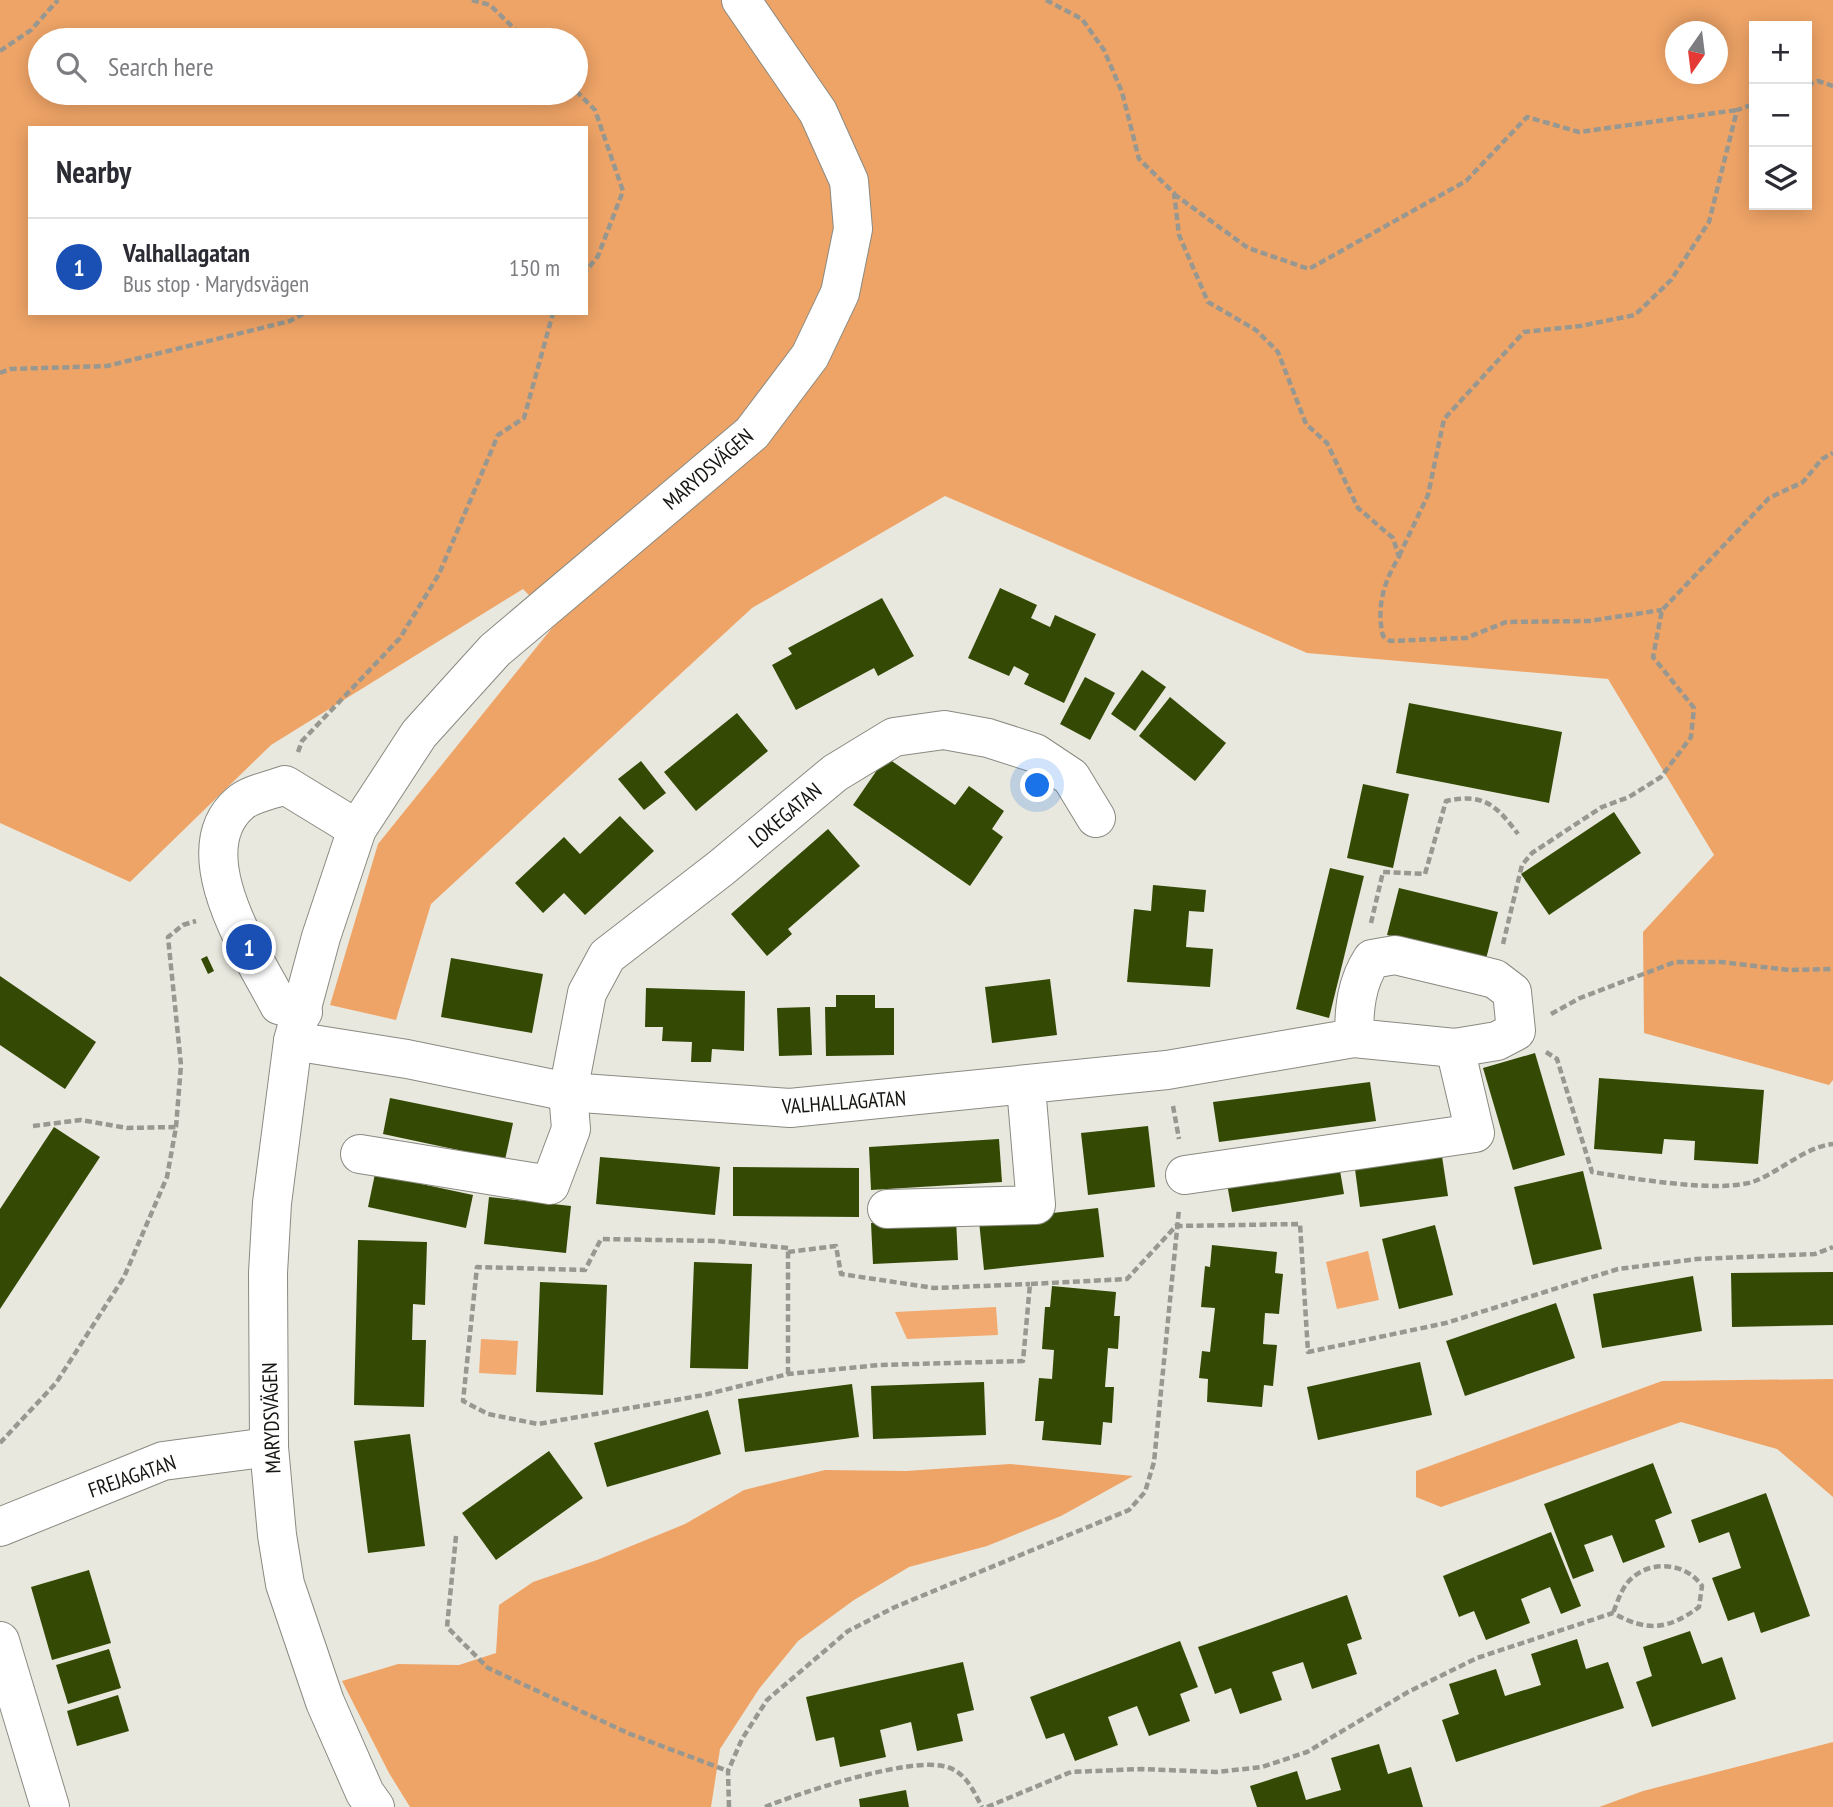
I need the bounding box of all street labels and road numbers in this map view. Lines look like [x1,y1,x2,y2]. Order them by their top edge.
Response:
street label: MARYDSVÄGEN [657,422,759,516]
street label: LOKEGATAN [743,777,827,853]
street label: VALHALLAGATAN [780,1084,907,1120]
street label: MARYDSVÄGEN [256,1362,286,1474]
street label: FREJAGATAN [85,1448,179,1504]

